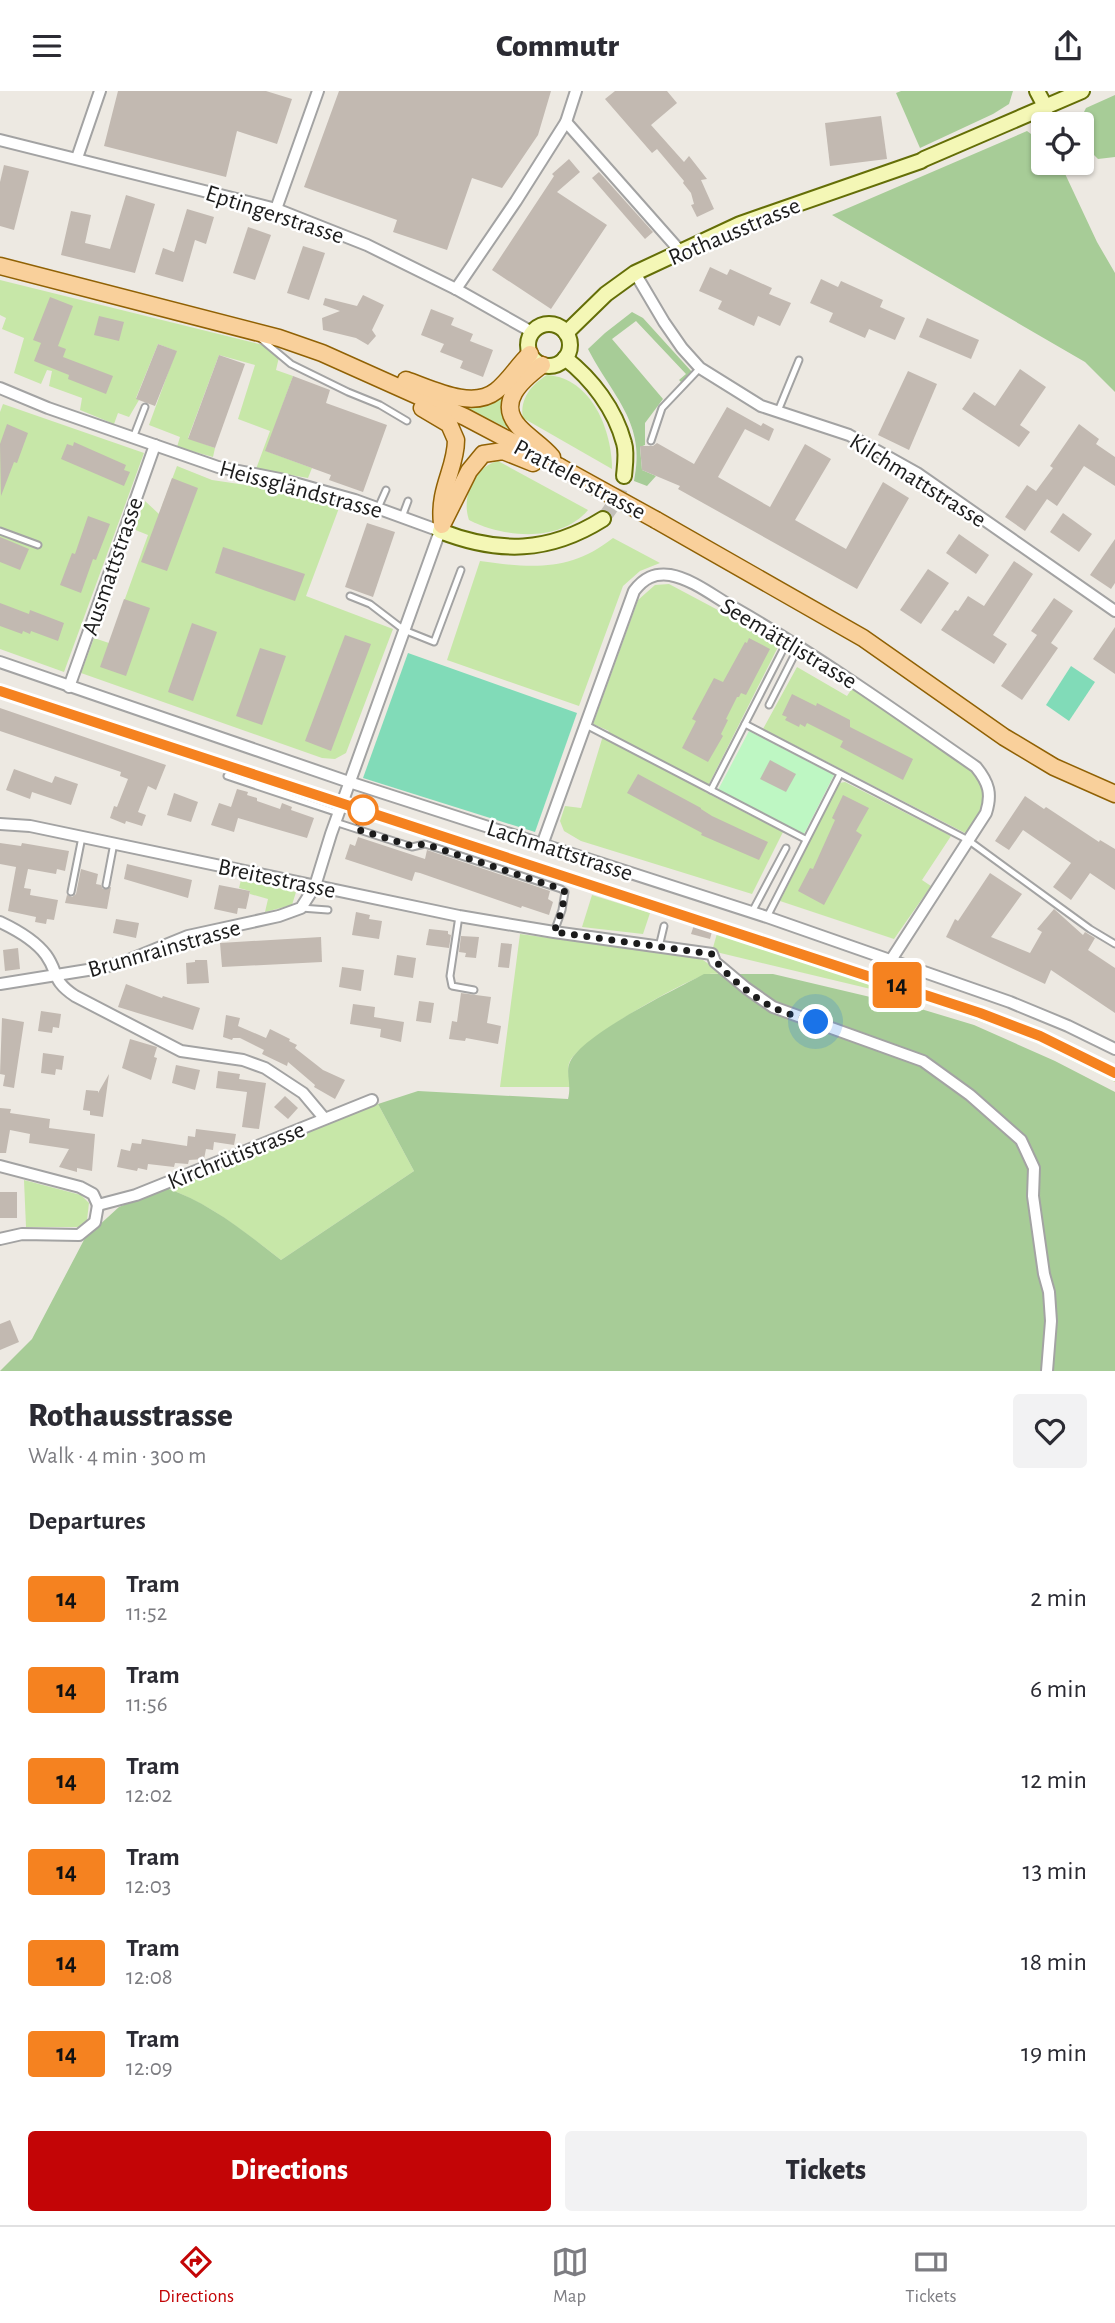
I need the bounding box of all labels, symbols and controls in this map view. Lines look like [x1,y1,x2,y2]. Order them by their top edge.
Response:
icon: menu [28,27,66,65]
icon: share [1049,27,1087,65]
text: Commutr [496,30,619,62]
map controls [1031,112,1094,175]
button: locate [1031,112,1094,175]
street label: Eptingerstrasse [202,181,347,249]
street label: Rothausstrasse [665,193,804,270]
street label: Kilchmattstrasse [845,429,990,532]
street label: Prattelerstrasse [510,435,649,525]
street label: Heissgländstrasse [217,457,385,523]
street label: Ausmattstrasse [78,494,148,638]
street label: Seemättlistrasse [716,594,861,694]
unlabelled marker [348,795,378,825]
street label: Lachmattstrasse [484,816,636,886]
street label: Breitestrasse [216,855,338,903]
street label: Brunnrainstrasse [85,916,243,982]
line badge: 14 [866,962,928,1008]
text: 14 [887,973,907,997]
your location [798,1004,833,1039]
street label: Kirchrütistrasse [164,1118,308,1194]
button: heart [1013,1394,1087,1468]
text: Rothausstrasse [28,1400,233,1433]
text: Walk · 4 min · 300 m [28,1445,206,1468]
text: Departures [28,1508,146,1534]
text: Tram [126,1571,180,1597]
text: 2 min [1030,1585,1087,1611]
text: 14 [56,1587,77,1611]
text: 11:52 [126,1602,167,1625]
text: Tram [126,1662,180,1688]
text: 6 min [1030,1676,1087,1702]
text: 14 [56,1678,77,1702]
text: 11:56 [126,1693,168,1716]
text: Tram [126,1753,180,1779]
text: 12 min [1021,1767,1087,1793]
text: 14 [56,1769,77,1793]
text: 12:02 [126,1784,172,1807]
text: Tram [126,1844,180,1870]
text: 13 min [1023,1858,1087,1884]
text: 14 [56,1860,77,1884]
text: 12:03 [126,1875,171,1898]
text: Tram [126,1935,180,1961]
text: 18 min [1021,1949,1087,1975]
text: 14 [56,1951,77,1975]
text: 12:08 [126,1966,173,1989]
text: Tram [126,2026,180,2052]
text: 19 min [1021,2040,1087,2066]
text: 14 [56,2042,77,2066]
text: 12:09 [126,2057,173,2080]
button: Directions [28,2131,551,2211]
button: Tickets [565,2131,1087,2211]
tab: Directions [158,2243,234,2308]
tab: Map [551,2243,589,2308]
tab: Tickets [905,2243,957,2308]

